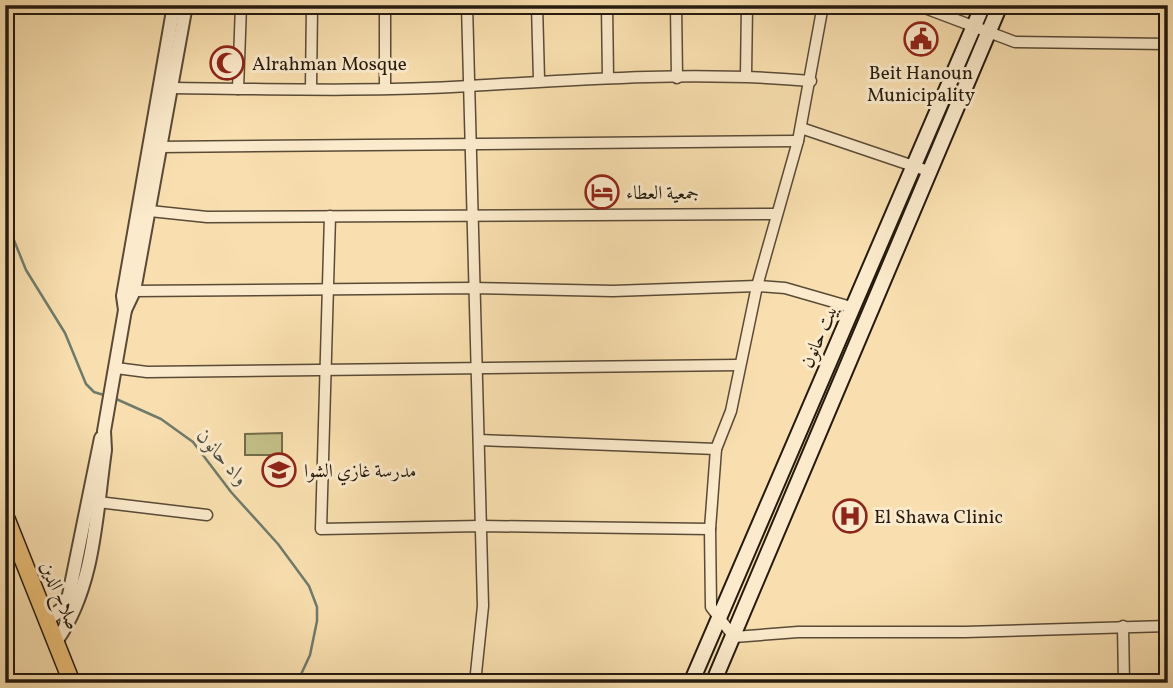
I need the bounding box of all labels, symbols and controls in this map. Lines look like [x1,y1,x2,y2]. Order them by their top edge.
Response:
public building icon: Beit Hanoun Municipality [902,20,940,58]
mosque icon: Alrahman Mosque [208,44,246,82]
place label: Alrahman Mosque [252,52,407,78]
place label: Beit Hanoun Municipality [867,61,975,109]
hotel icon: جمعية العطاء [583,173,621,211]
place label: جمعية العطاء [626,181,699,207]
street label: بيت حانون [795,301,845,372]
water label: واد حانون [189,423,255,493]
school or university icon: مدرسة غازي الشوا [260,451,298,489]
place label: مدرسة غازي الشوا [304,459,416,486]
hospital icon: El Shawa Clinic [831,497,869,535]
place label: El Shawa Clinic [874,505,1003,531]
street label: صلاح الدين [30,557,85,635]

